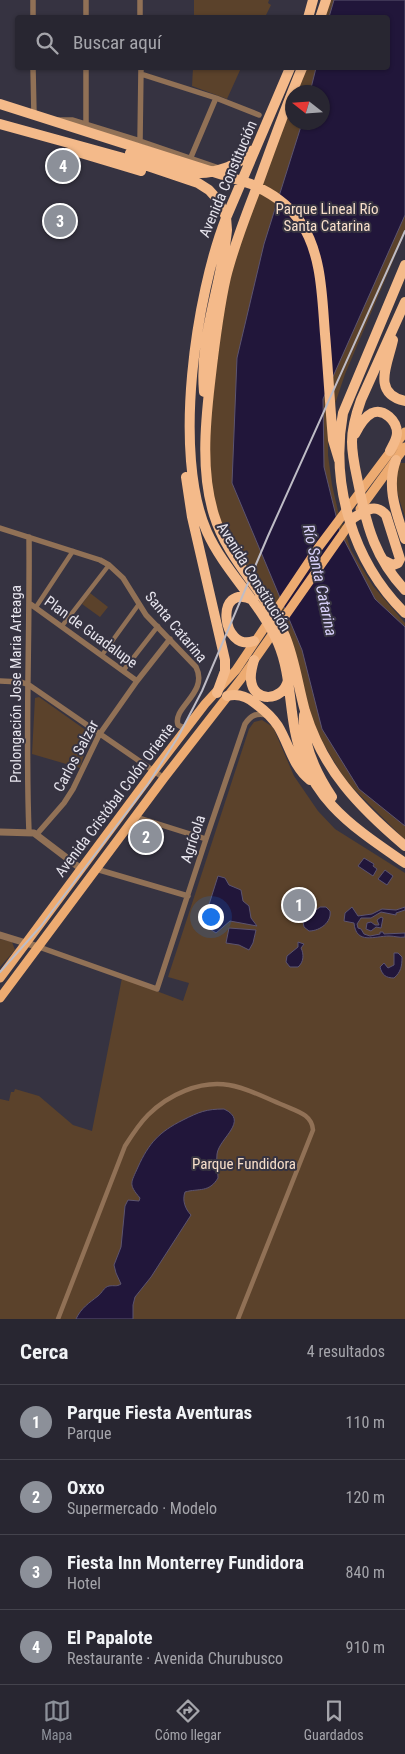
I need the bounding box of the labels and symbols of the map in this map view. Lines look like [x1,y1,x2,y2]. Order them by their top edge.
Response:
north arrow [285,85,330,130]
street label: Avenida Constitución [195,118,261,240]
pin: 4 [47,147,79,185]
park label: Parque Lineal Río Santa Catarina [275,200,379,235]
pin: 3 [44,202,76,240]
street label: Avenida Constitución [213,519,295,635]
water label: Río Santa Catarina [299,523,341,637]
street label: Prolongación Jose Maria Arteaga [7,585,25,783]
street label: Santa Catarina [141,588,211,666]
street label: Plan de Guadalupe [41,592,141,672]
street label: Carlos Salzar [50,717,103,795]
street label: Avenida Cristóbal Colón Oriente [51,720,179,880]
street label: Agrícola [177,813,209,865]
pin: 2 [130,818,162,856]
pin: 1 [283,886,315,924]
your location [198,904,224,930]
park label: Parque Fundidora [192,1155,296,1173]

